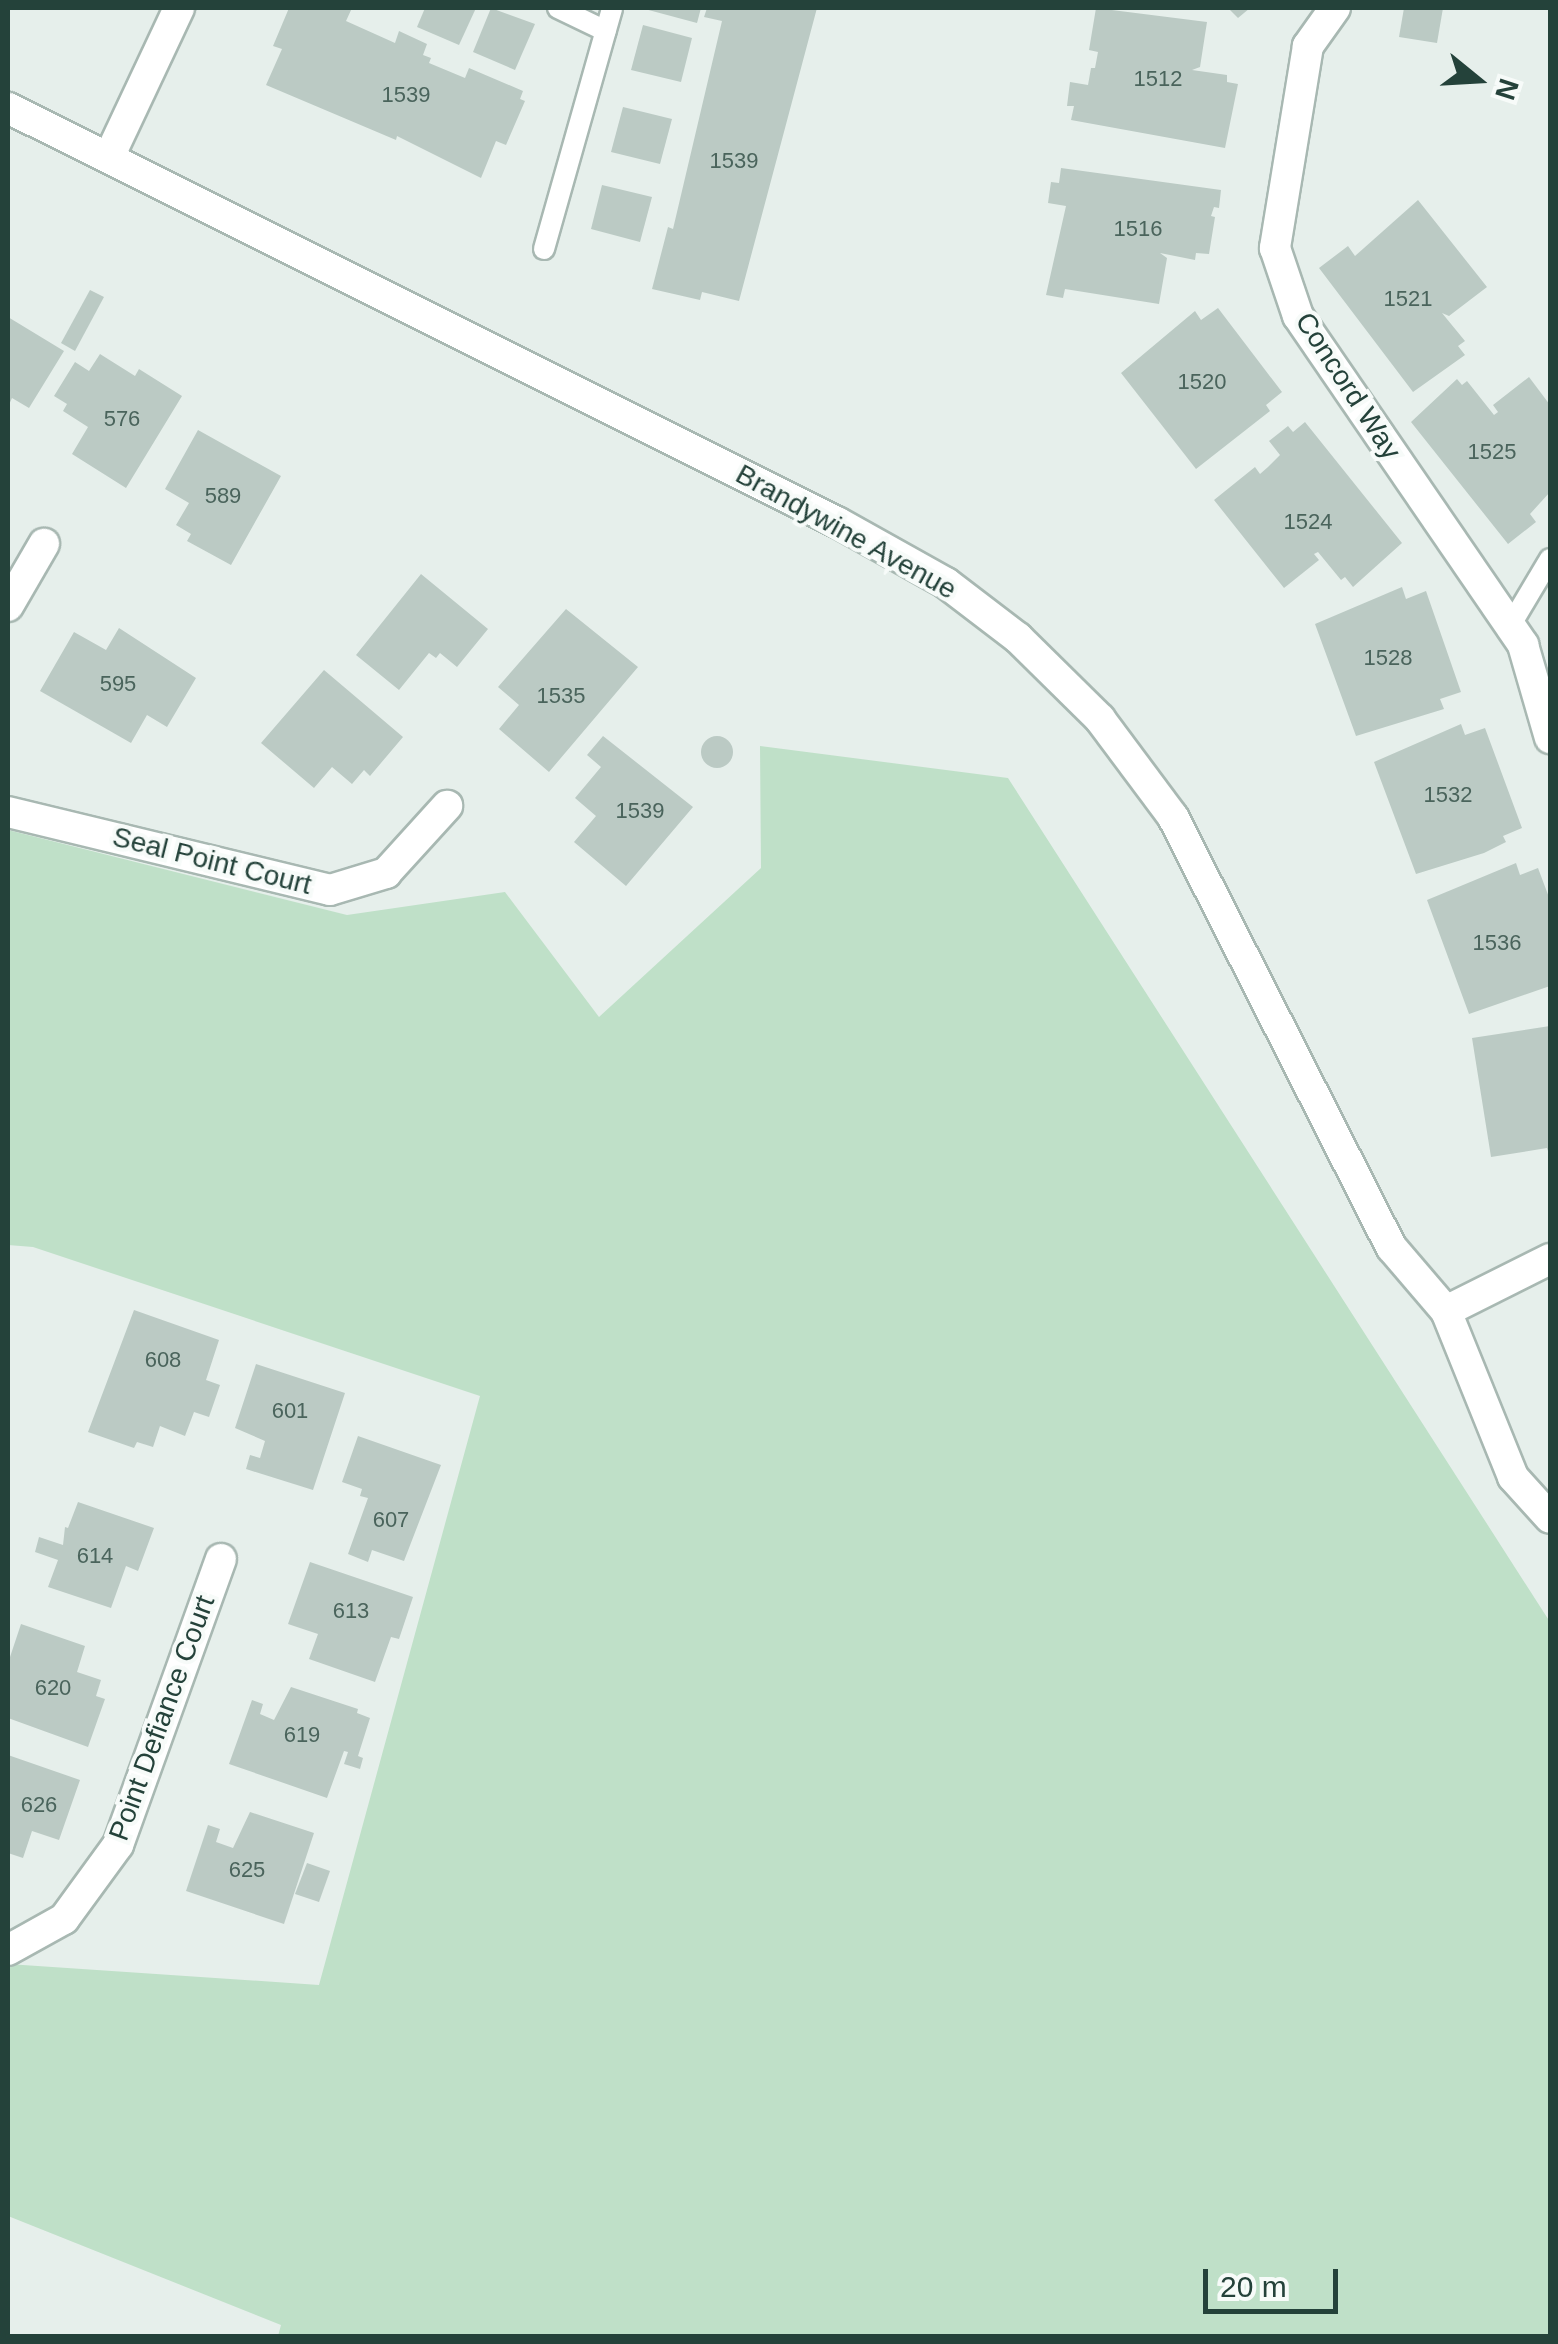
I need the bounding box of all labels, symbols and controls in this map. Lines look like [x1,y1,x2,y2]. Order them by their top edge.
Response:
north arrow [1428,30,1528,130]
house number: 1512 [1134,66,1182,92]
text: N [1489,75,1525,104]
house number: 1539 [382,82,430,108]
house number: 1539 [710,148,758,174]
house number: 1516 [1114,216,1162,242]
house number: 1521 [1384,286,1432,312]
street label: Concord Way [1288,306,1408,466]
house number: 1520 [1178,369,1226,395]
house number: 576 [104,406,140,432]
house number: 1525 [1468,439,1516,465]
street label: Brandywine Avenue [729,457,963,607]
house number: 589 [205,483,241,509]
house number: 1524 [1284,509,1332,535]
house number: 1528 [1364,645,1412,671]
house number: 595 [100,671,136,697]
house number: 1535 [537,683,585,709]
house number: 1532 [1424,782,1472,808]
house number: 1539 [616,798,664,824]
street label: Seal Point Court [109,820,315,902]
house number: 1536 [1473,930,1521,956]
house number: 608 [145,1347,181,1373]
house number: 601 [272,1398,308,1424]
house number: 607 [373,1507,409,1533]
house number: 614 [77,1543,113,1569]
street label: Point Defiance Court [102,1591,222,1845]
house number: 613 [333,1598,369,1624]
house number: 620 [35,1675,71,1701]
house number: 619 [284,1722,320,1748]
house number: 626 [21,1792,57,1818]
house number: 625 [229,1857,265,1883]
scale bar [1208,2249,1343,2311]
text: 20 m [1220,2270,1287,2303]

